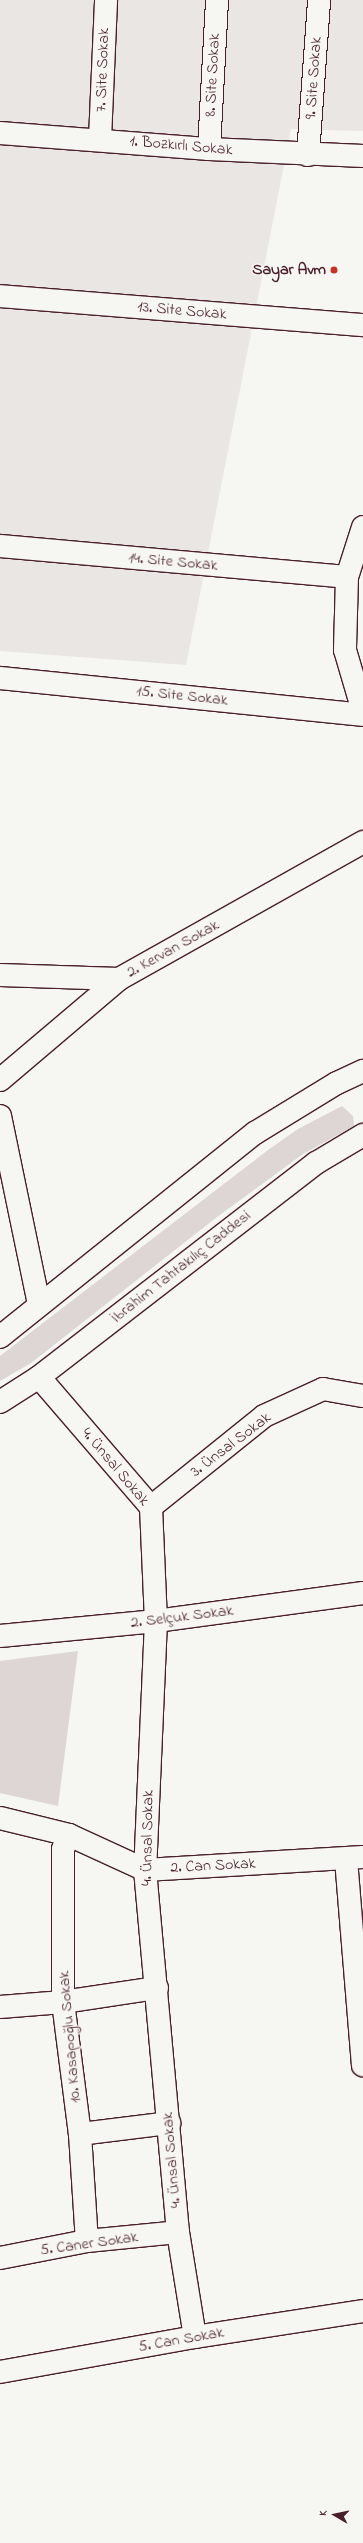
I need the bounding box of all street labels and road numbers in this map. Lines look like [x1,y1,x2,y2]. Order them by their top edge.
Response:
street label: 7. Site Sokak [92,28,114,112]
street label: 8. Site Sokak [201,33,225,117]
street label: 9. Site Sokak [302,36,326,120]
street label: 1. Bozkırlı Sokak [129,132,233,160]
street label: 13. Site Sokak [137,298,227,324]
street label: 14. Site Sokak [128,549,218,575]
street label: 15. Site Sokak [135,682,229,710]
street label: 2. Kervan Sokak [123,916,223,982]
street label: İbrahim Tahtakılıç Caddesi [107,1206,255,1328]
street label: 3. Ünsal Sokak [187,1408,275,1482]
street label: 4. Ünsal Sokak [77,1424,153,1510]
street label: 2. Selçuk Sokak [130,1601,234,1633]
street label: 4. Ünsal Sokak [138,1790,158,1886]
street label: 2. Can Sokak [170,1854,256,1878]
street label: 10. Kasapoğlu Sokak [55,1970,85,2104]
street label: 4. Ünsal Sokak [158,2111,186,2209]
street label: 5. Caner Sokak [39,2228,139,2260]
street label: 5. Can Sokak [137,2323,225,2357]

